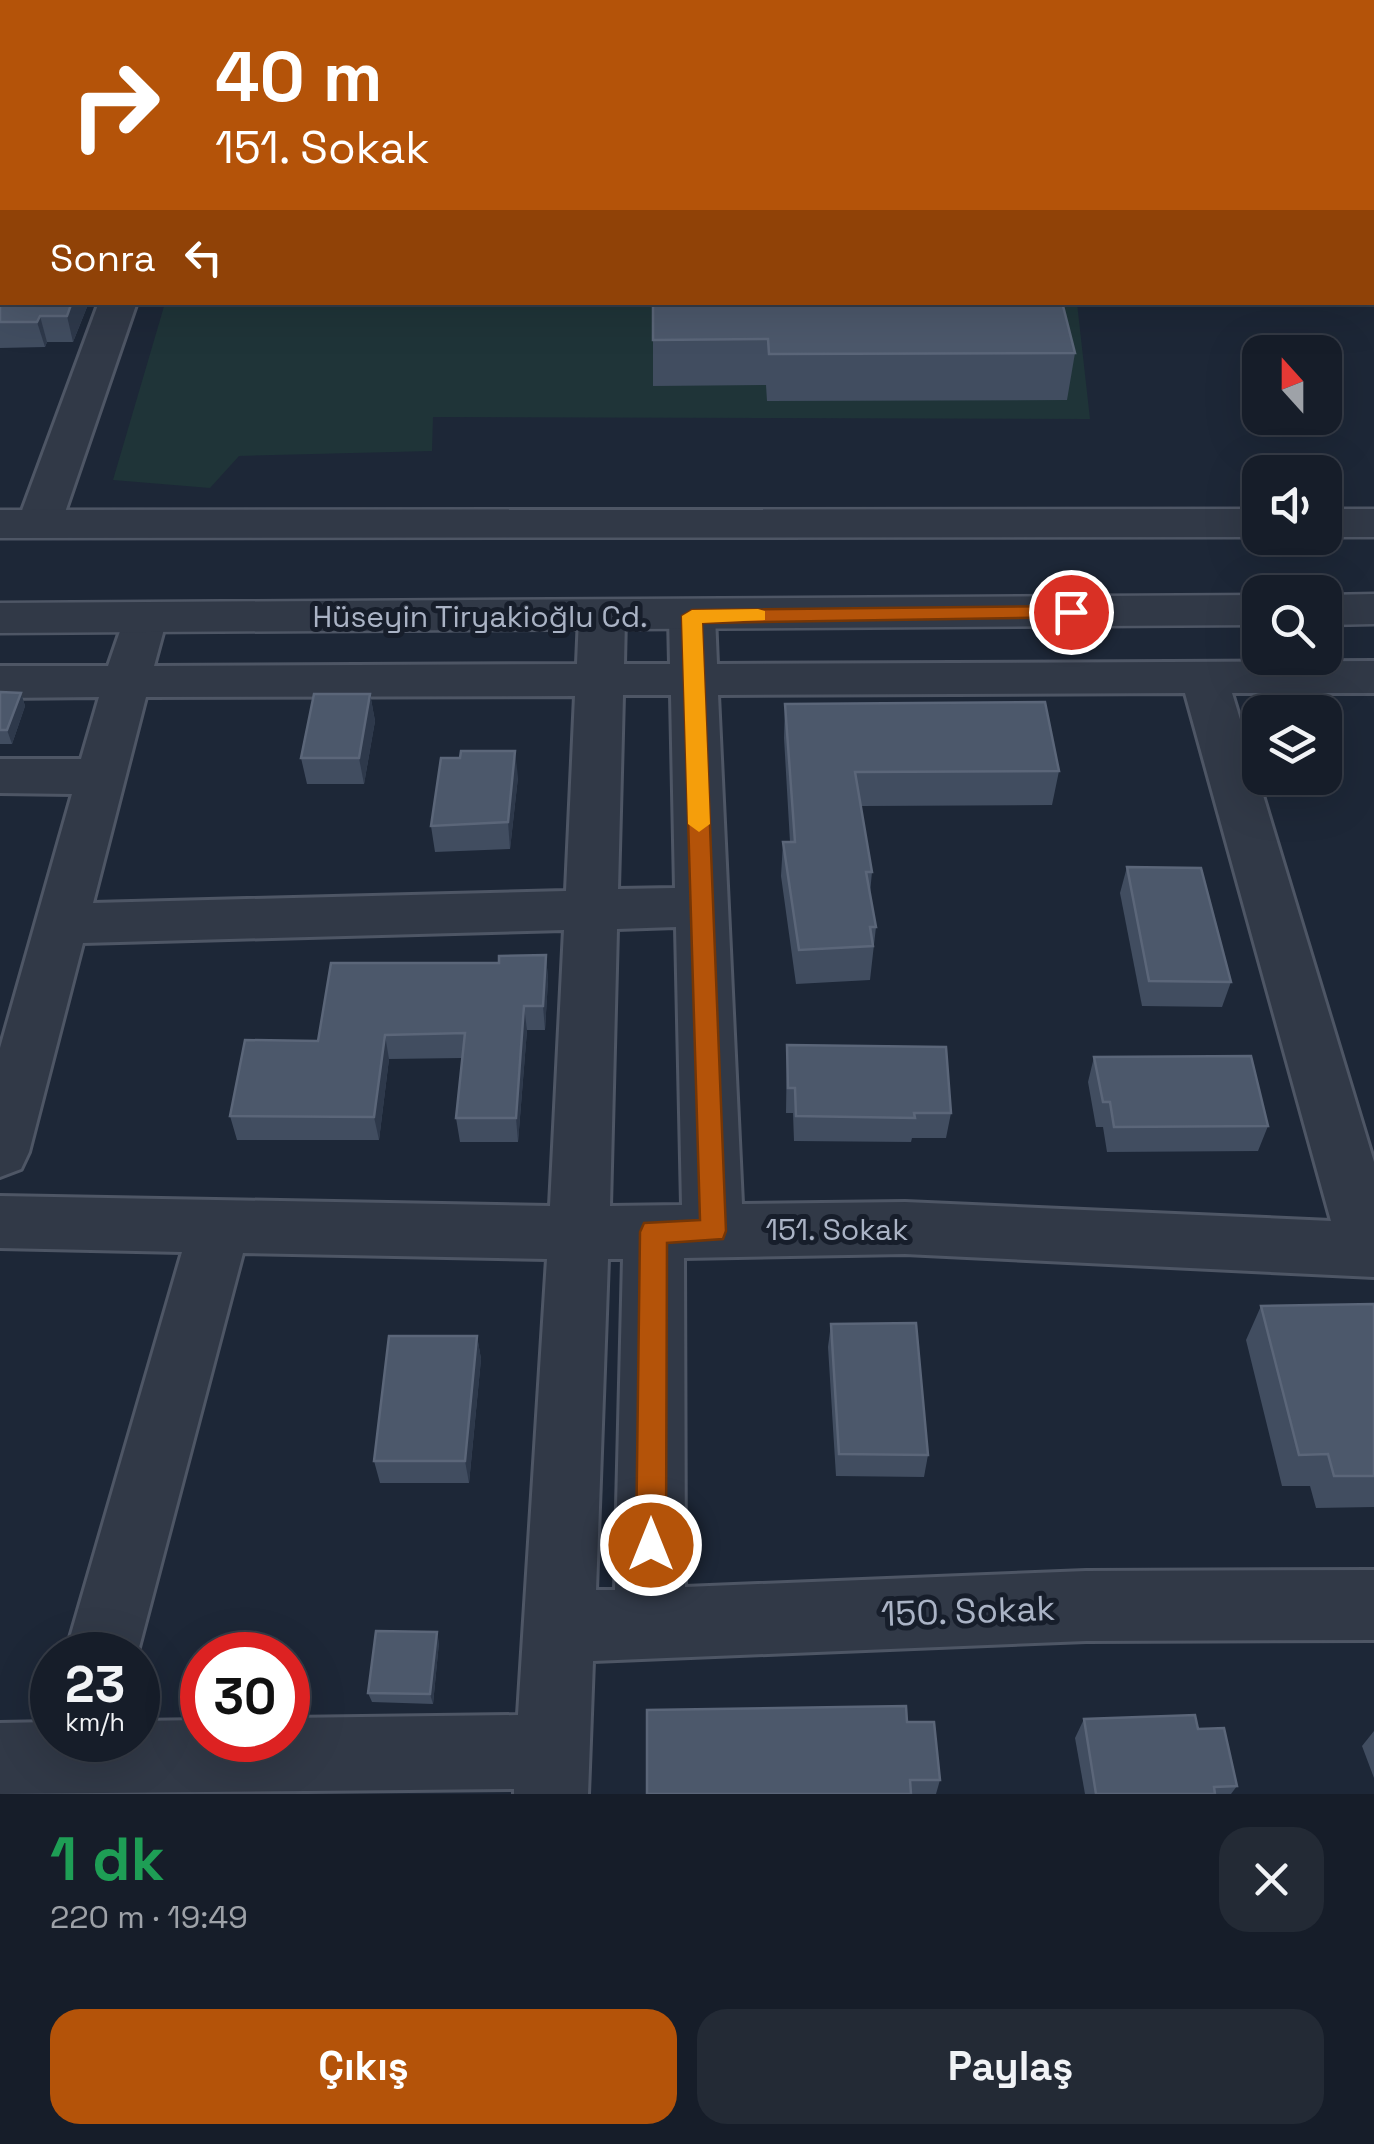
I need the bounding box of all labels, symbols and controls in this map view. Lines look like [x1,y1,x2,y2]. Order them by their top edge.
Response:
text: 40 m [215,32,382,121]
icon: right [50,40,180,170]
text: 151. Sokak [215,119,430,176]
icon: left [176,230,231,285]
text: Sonra [50,234,156,282]
north arrow [1242,335,1342,435]
map controls [1242,335,1342,795]
button: sound [1242,455,1342,555]
pin [1029,570,1114,655]
button: search [1242,575,1342,675]
icon: arrive [1044,585,1099,640]
street label: Hüseyin Tiryakioğlu Cd. [312,597,648,636]
button: layers [1242,695,1342,795]
street label: 151. Sokak [765,1210,909,1249]
position arrow [599,1493,703,1597]
street label: 150. Sokak [880,1586,1056,1636]
speed limit sign: 30 [180,1632,310,1762]
text: 23 [65,1653,125,1717]
text: km/h [65,1706,125,1738]
text: 1 dk [50,1821,164,1898]
button: close [1219,1827,1324,1932]
text: 220 m · 19:49 [50,1897,248,1937]
button: Çıkış [50,2009,677,2124]
button: Paylaş [697,2009,1324,2124]

